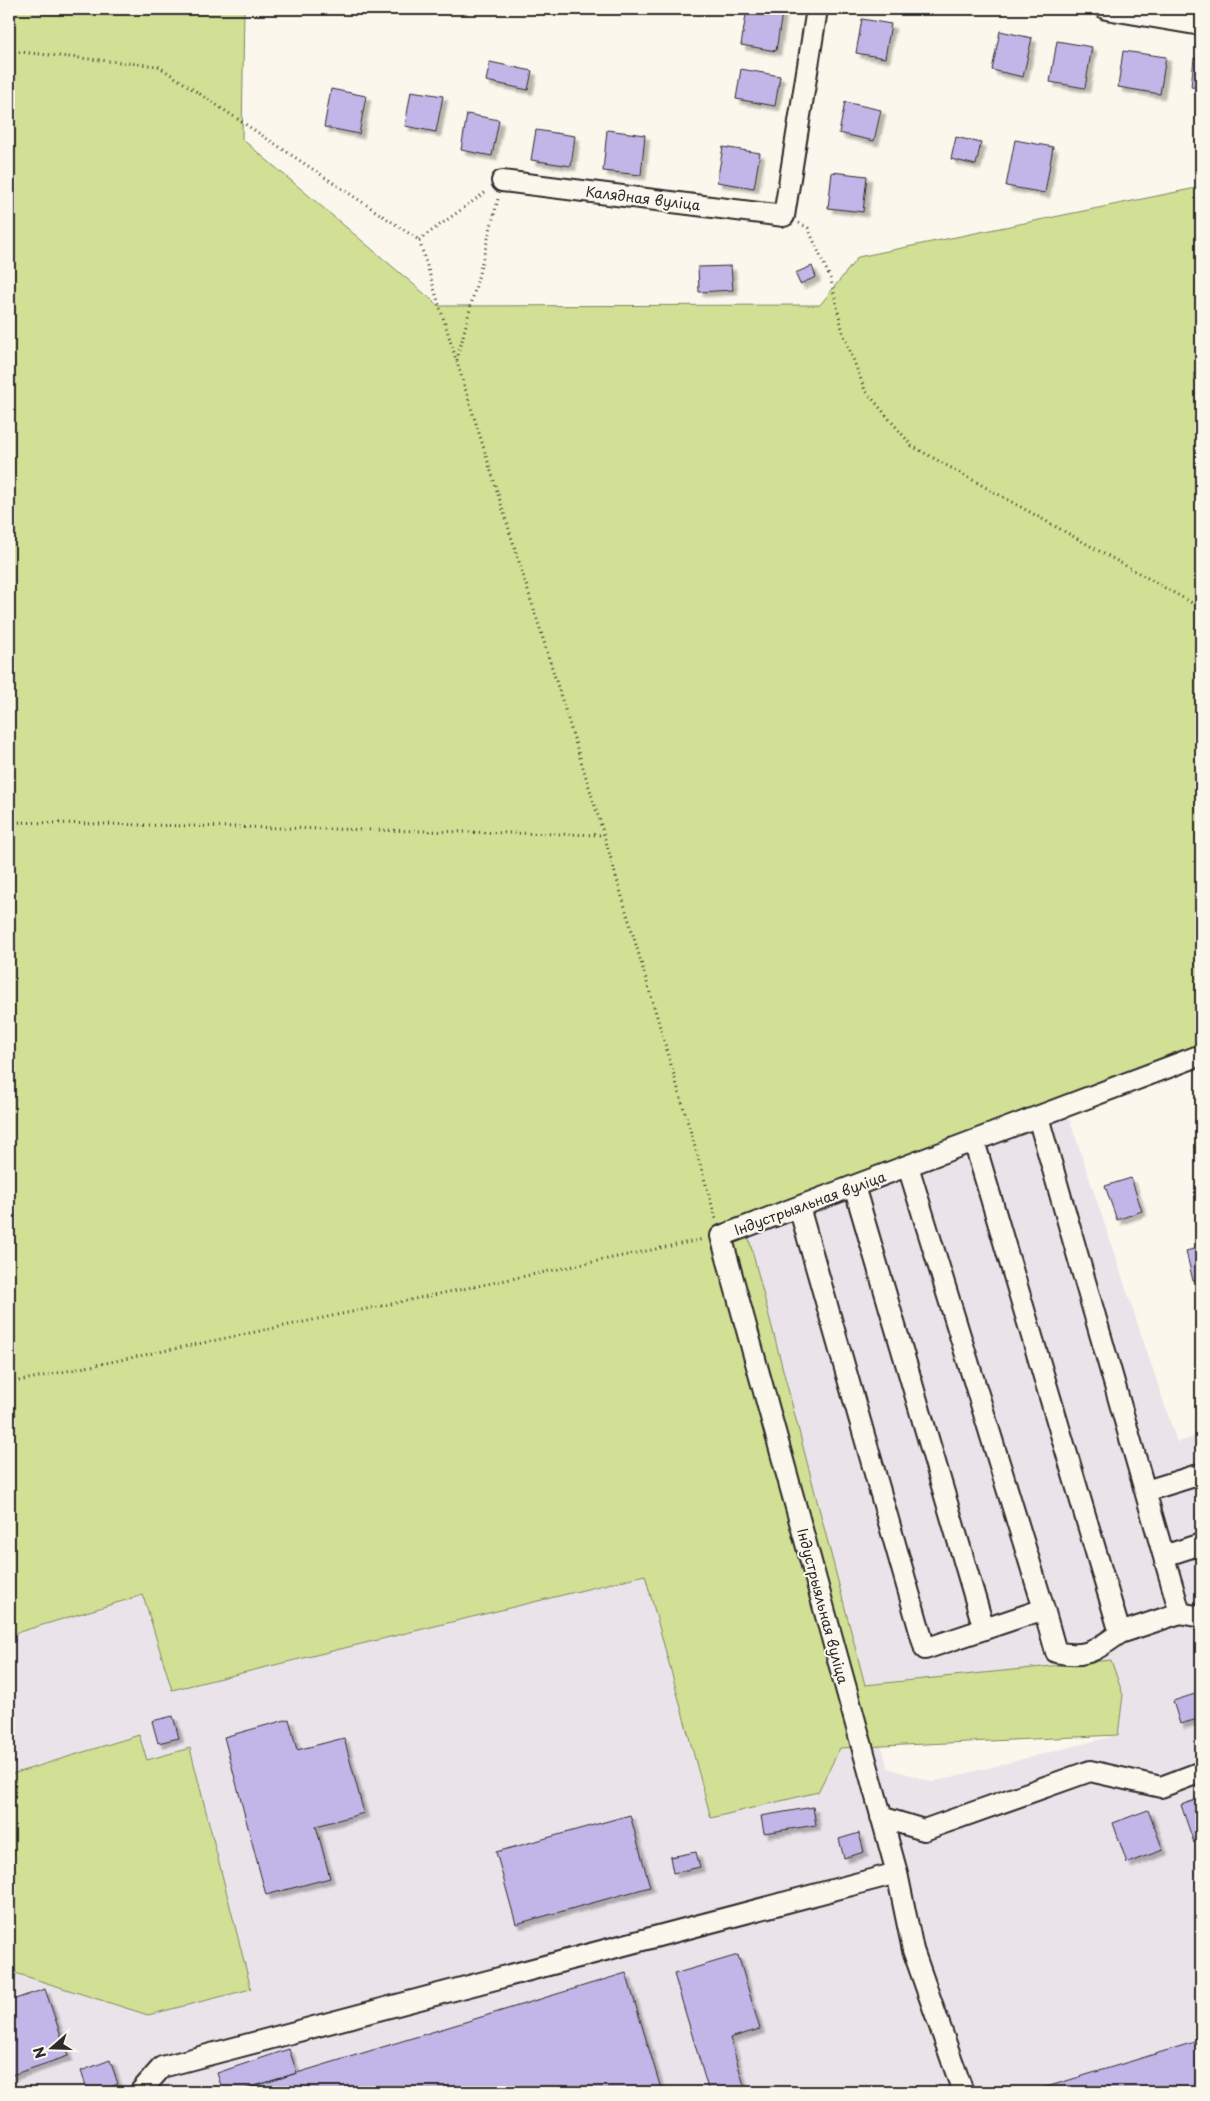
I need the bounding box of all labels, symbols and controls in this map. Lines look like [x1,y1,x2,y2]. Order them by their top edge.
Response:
street label: Калядная вуліца [584,181,702,216]
street label: Індустрыяльная вуліца [731,1166,889,1240]
street label: Індустрыяльная вуліца [792,1526,854,1686]
north arrow [28,2024,78,2074]
text: N [28,2044,51,2061]

